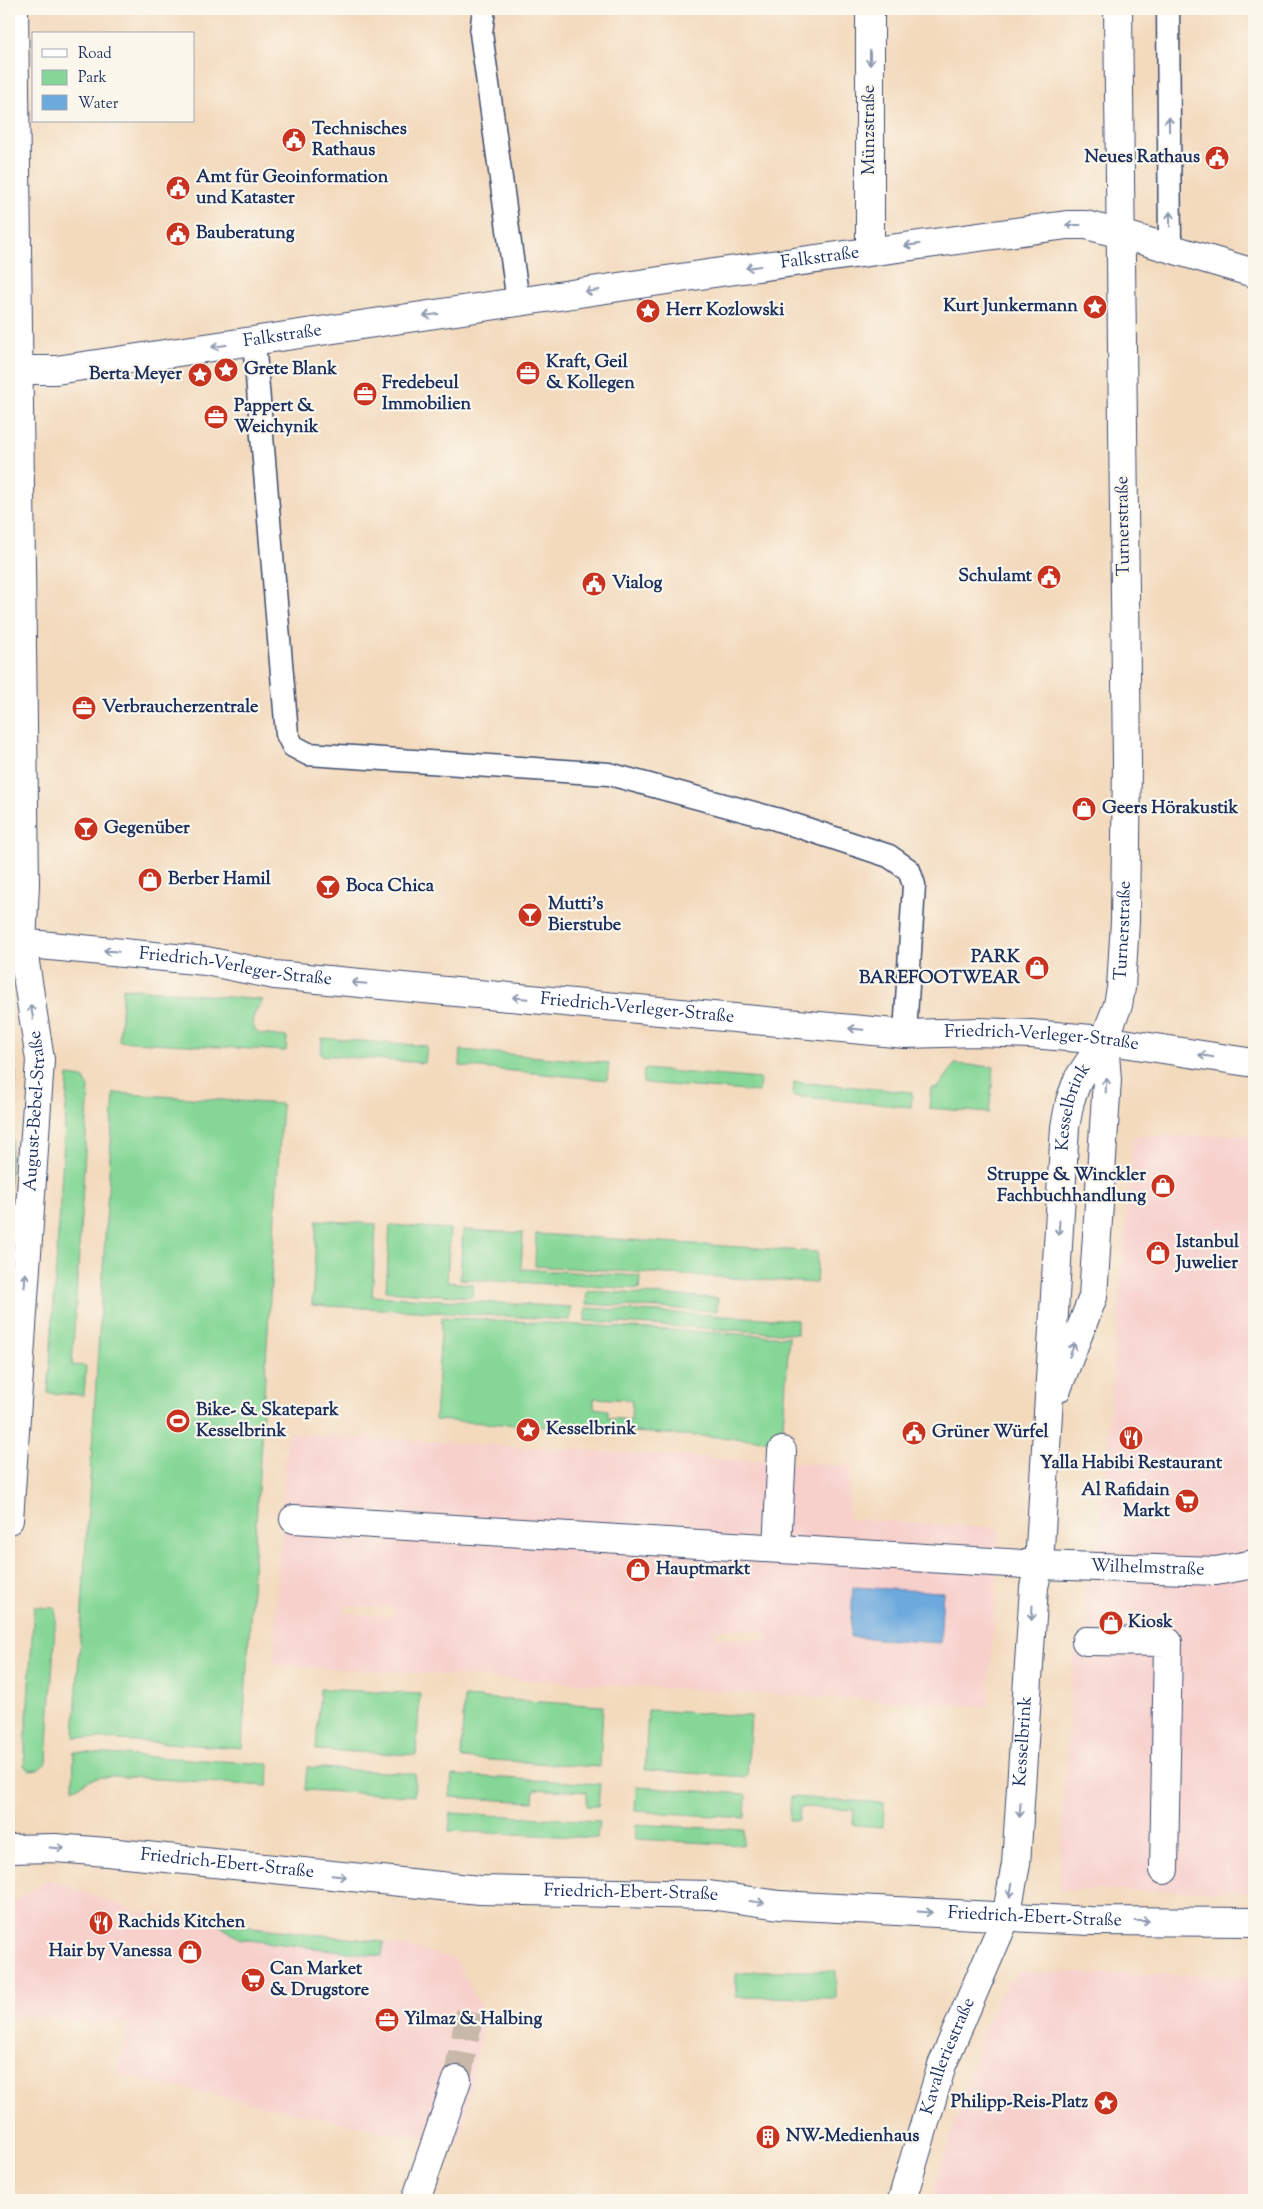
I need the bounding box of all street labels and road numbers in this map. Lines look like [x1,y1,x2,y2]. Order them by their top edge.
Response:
street label: Münzstraße [857,85,883,175]
street label: Falkstraße [779,240,861,277]
street label: Falkstraße [241,318,324,355]
street label: Turnerstraße [1110,476,1138,576]
street label: Turnerstraße [1108,881,1139,981]
street label: Friedrich-Verleger-Straße [138,942,333,993]
street label: Friedrich-Verleger-Straße [539,987,735,1031]
street label: Friedrich-Verleger-Straße [944,1019,1141,1058]
street label: August-Bebel-Straße [18,1029,53,1192]
street label: Kesselbrink [1051,1058,1098,1152]
street label: Wilhelmstraße [1090,1554,1205,1584]
street label: Kesselbrink [1008,1695,1040,1787]
street label: Friedrich-Ebert-Straße [139,1842,315,1886]
street label: Friedrich-Ebert-Straße [543,1878,720,1909]
street label: Friedrich-Ebert-Straße [947,1901,1122,1934]
street label: Kavalleriestraße [915,1994,982,2118]

